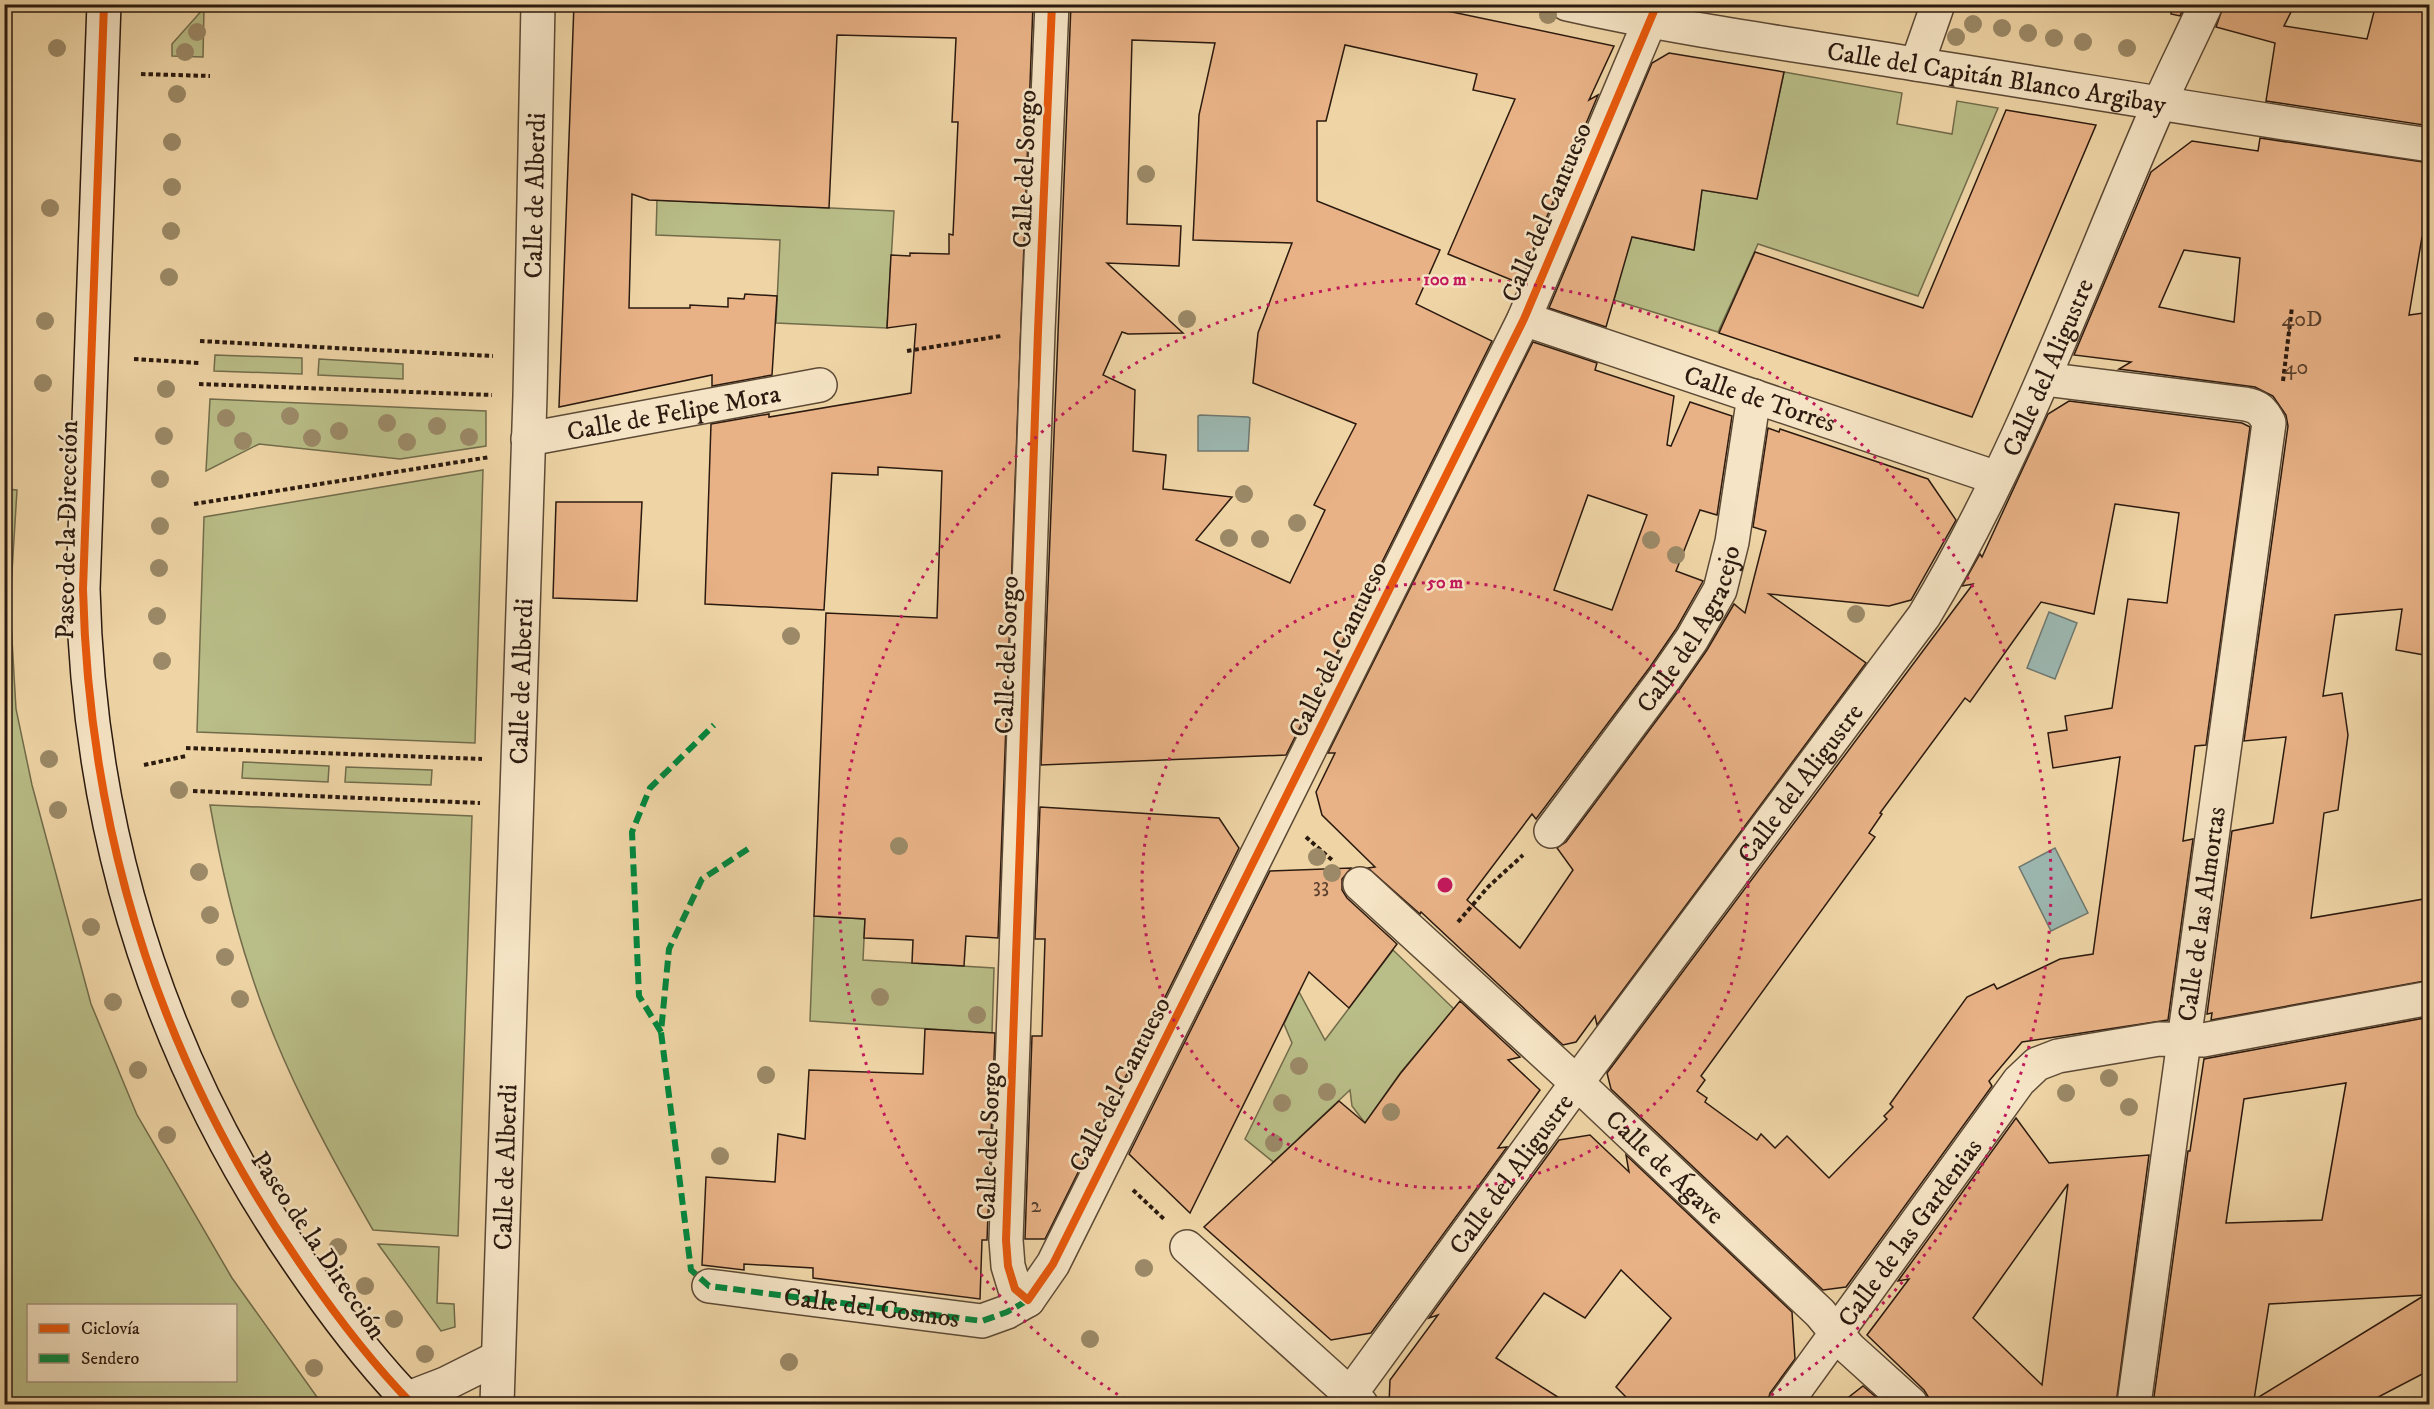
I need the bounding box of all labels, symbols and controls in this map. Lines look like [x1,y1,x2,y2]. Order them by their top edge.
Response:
street label: Calle del Capitán Blanco Argibay [1825,35,2169,122]
street label: Calle del Sorgo [1006,89,1045,249]
street label: Calle de Alberdi [517,112,554,279]
street label: Calle del Cantueso [1495,118,1600,307]
text: 100 m [1423,269,1467,291]
street label: Calle del Aligustre [1995,274,2102,462]
house number: 40D [2282,306,2322,333]
house number: 40 [2284,354,2308,381]
street label: Calle de Torres [1679,359,1840,441]
street label: Calle de Felipe Mora [564,378,783,449]
street label: Paseo de la Dirección [49,420,86,640]
street label: Calle del Agracejo [1630,542,1748,720]
street label: Calle del Cantueso [1281,556,1395,743]
text: 50 m [1426,572,1463,594]
street label: Calle del Sorgo [988,575,1027,735]
street label: Calle de Alberdi [503,598,541,765]
street label: Calle del Aligustre [1731,697,1871,870]
street label: Calle de las Almortas [2171,805,2234,1024]
house number: 33 [1313,872,1329,899]
centre of rings [1435,875,1455,895]
street label: Calle del Cantueso [1062,992,1179,1178]
street label: Calle del Sorgo [970,1061,1009,1221]
street label: Calle de Alberdi [487,1084,525,1251]
street label: Calle del Aligustre [1442,1088,1582,1261]
street label: Calle de Ágave [1598,1103,1731,1232]
street label: Calle de las Gardenias [1831,1132,1990,1334]
street label: Paseo de la Dirección [243,1146,393,1346]
house number: 2 [1031,1192,1042,1219]
street label: Calle del Cosmos [782,1281,961,1336]
legend [27,1304,237,1382]
text: Ciclovía [81,1318,140,1340]
text: Sendero [81,1348,139,1370]

